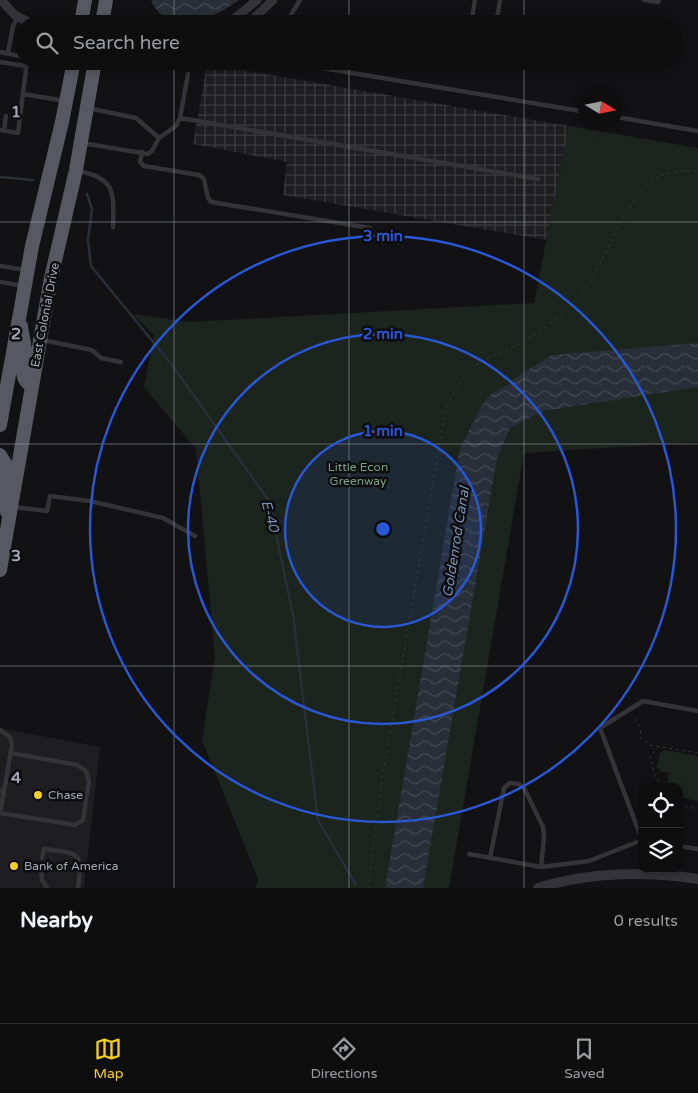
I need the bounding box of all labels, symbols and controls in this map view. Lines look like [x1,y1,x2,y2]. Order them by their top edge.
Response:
search box [15,15,683,70]
icon: search [33,29,61,57]
text: Search here [73,32,180,54]
north arrow [578,85,623,130]
text: 1 [11,102,21,122]
text: 3 min [363,227,403,245]
street label: East Colonial Drive [28,261,62,368]
text: 2 [11,324,21,344]
text: 2 min [363,325,403,343]
text: 1 min [363,422,403,440]
park label: Little Econ Greenway [328,460,388,488]
water label: Goldenrod Canal [439,484,473,598]
water label: E-40 [257,498,283,535]
centre of rings [374,520,392,538]
text: 3 [11,546,21,566]
text: 4 [11,768,21,788]
map controls [638,783,683,873]
button: locate [638,783,683,828]
place label: Chase [48,788,83,802]
marker: Chase [32,789,44,801]
button: layers [638,828,683,873]
place label: Bank of America [24,859,118,873]
marker: Bank of America [8,860,20,872]
text: Nearby [20,908,93,933]
text: 0 results [614,911,678,931]
tab: Map [93,1035,124,1082]
tab: Directions [310,1035,377,1082]
tab: Saved [564,1035,605,1082]

